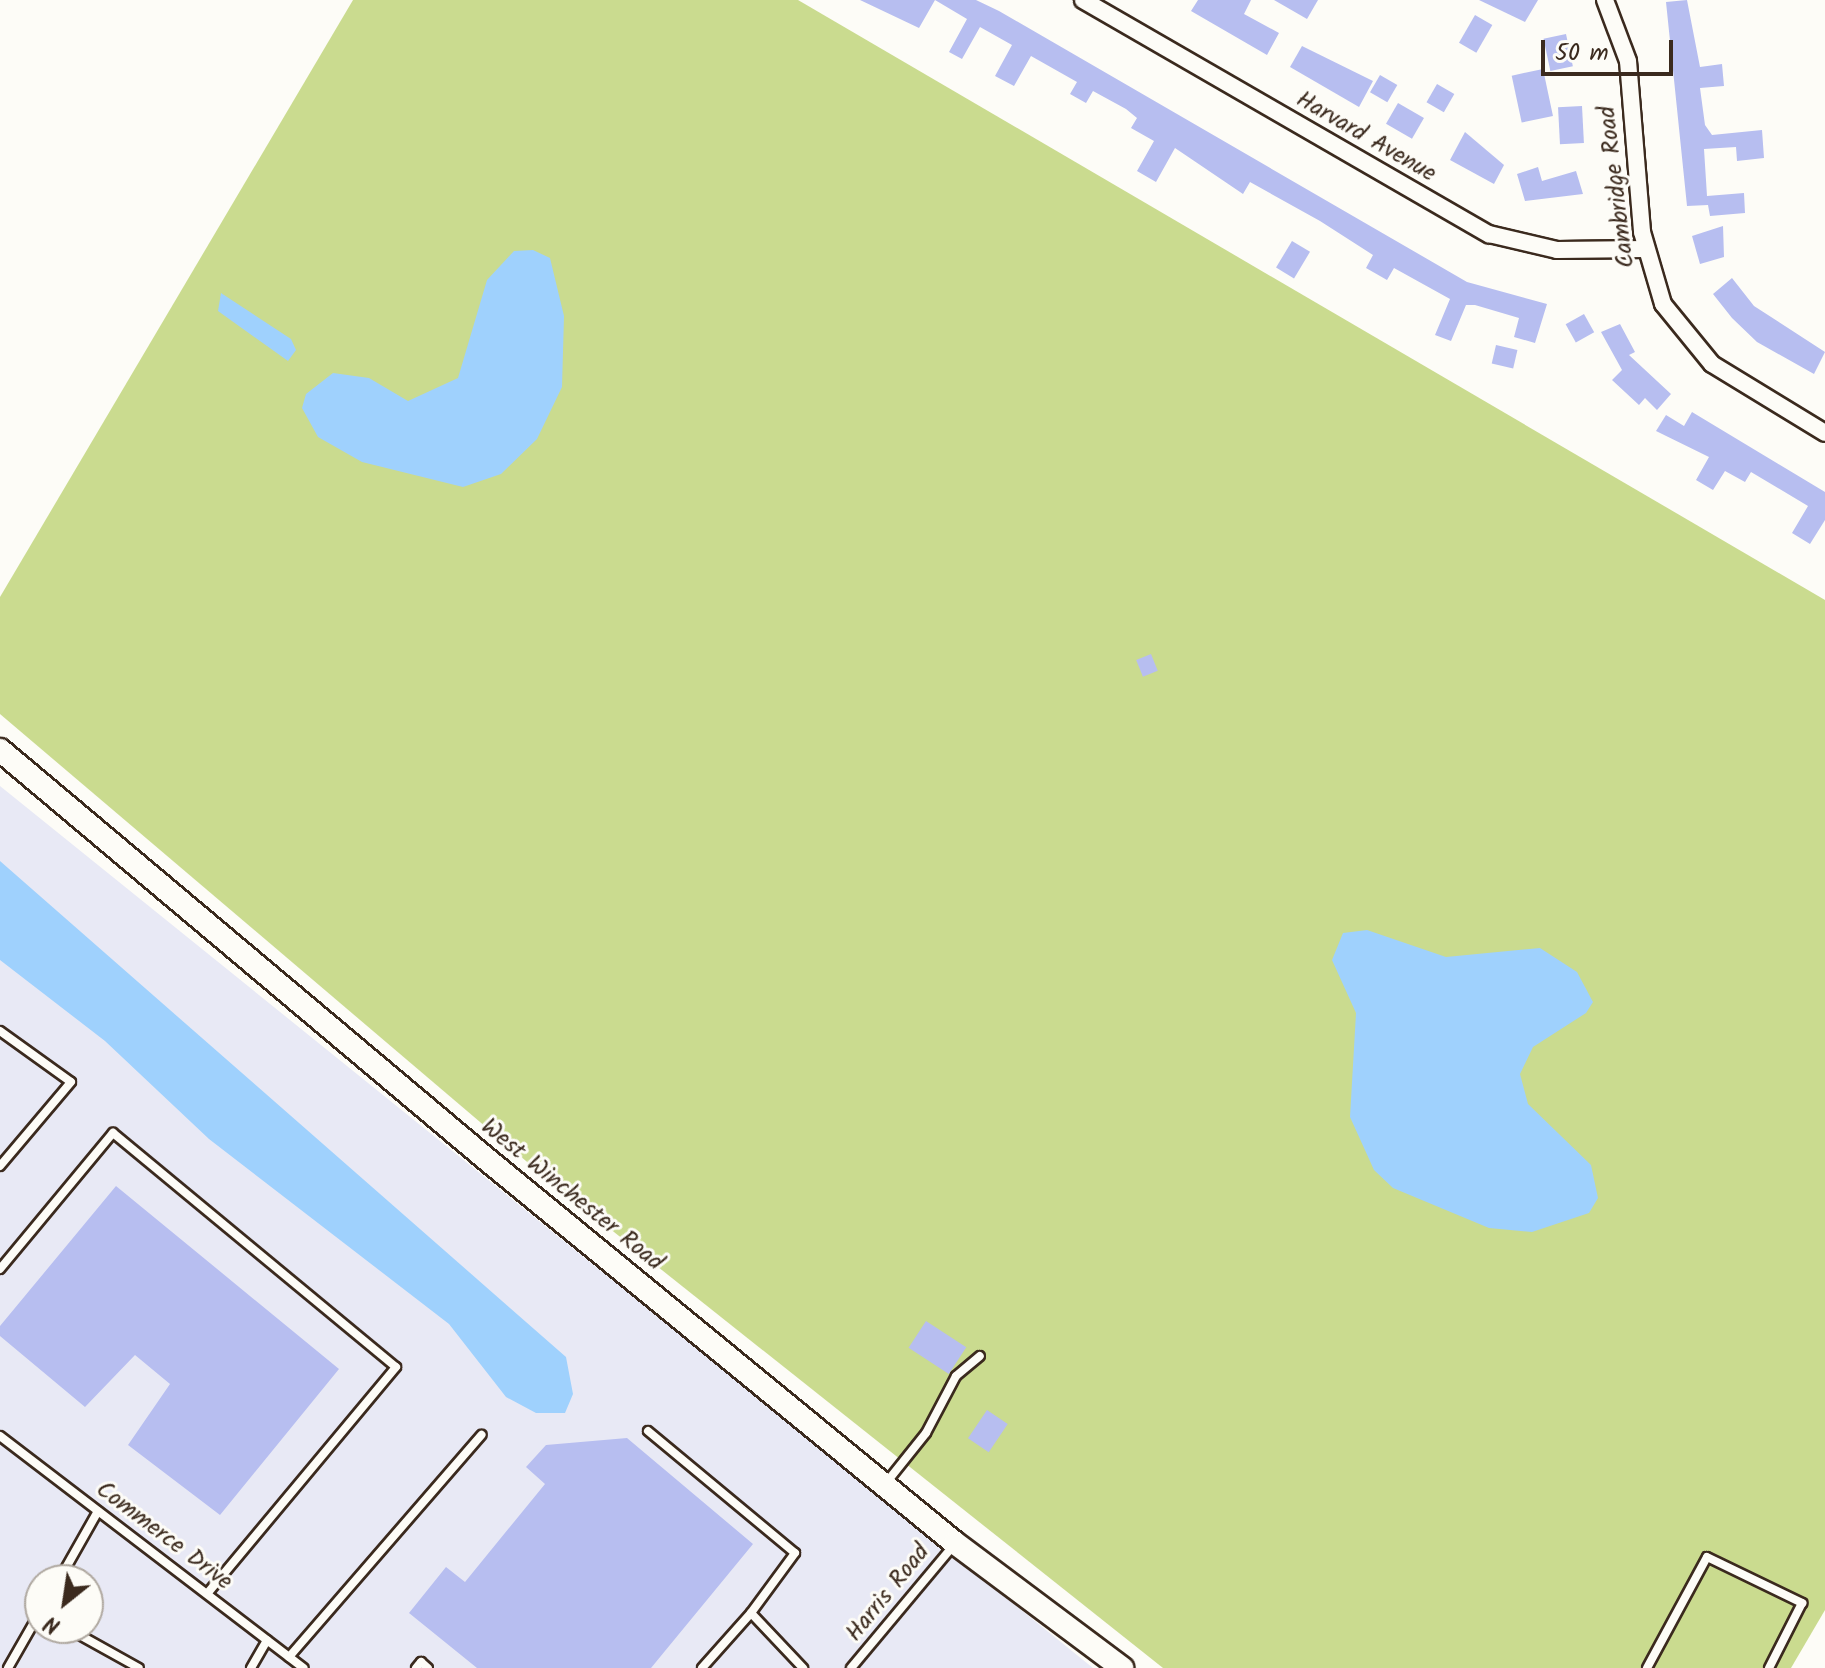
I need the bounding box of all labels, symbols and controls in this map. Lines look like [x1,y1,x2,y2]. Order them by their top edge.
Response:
scale bar [1545,24,1677,74]
text: 50 m [1555,34,1609,73]
street label: Harvard Avenue [1291,85,1441,189]
street label: Cambridge Road [1593,104,1641,270]
street label: West Winchester Road [475,1113,669,1277]
street label: Commerce Drive [90,1475,238,1597]
street label: Harris Road [840,1539,936,1647]
north arrow [24,1564,104,1644]
text: N [38,1605,68,1642]

